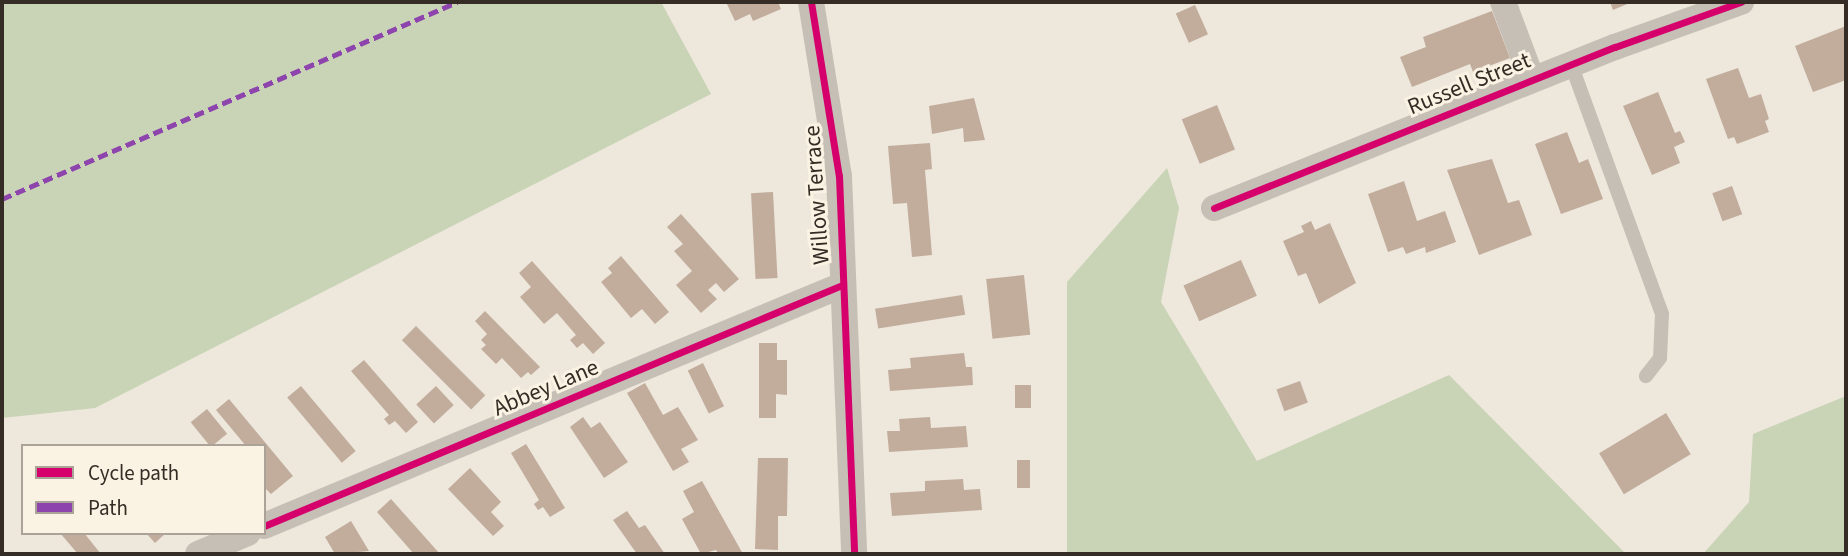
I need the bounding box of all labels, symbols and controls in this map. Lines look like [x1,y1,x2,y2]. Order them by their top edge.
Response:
street label: Russell Street [1403,47,1535,121]
street label: Willow Terrace [798,124,836,266]
street label: Abbey Lane [489,354,603,422]
legend [21,444,266,535]
text: Cycle path [88,458,179,488]
text: Path [88,493,128,523]

